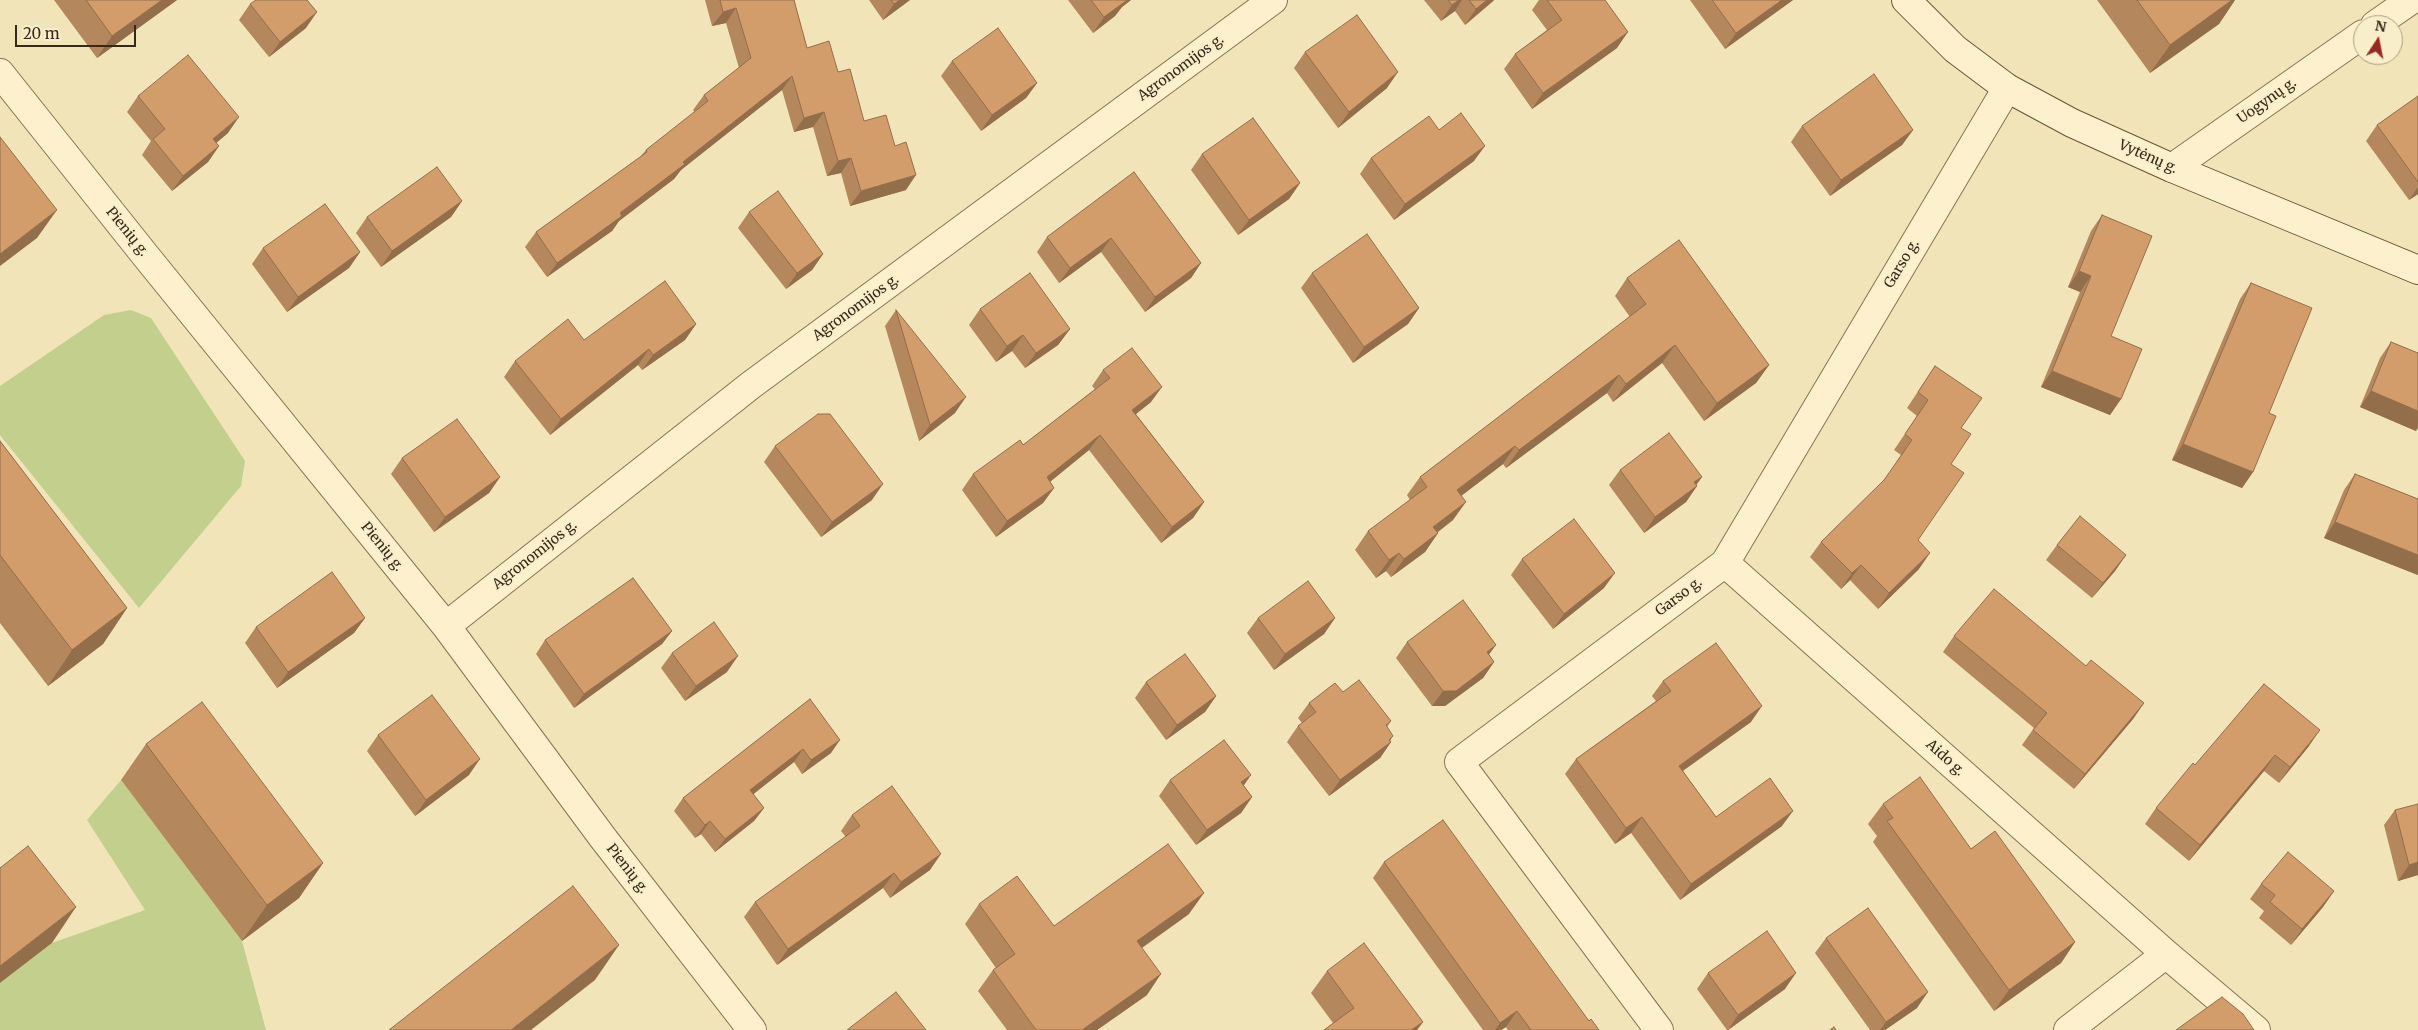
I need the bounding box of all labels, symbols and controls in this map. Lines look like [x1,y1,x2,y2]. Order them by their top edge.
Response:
scale bar [18,15,139,47]
north arrow [2353,15,2403,65]
text: N [2374,16,2388,36]
text: 20 m [23,24,60,43]
street label: Agronomijos g. [1135,31,1227,105]
street label: Uogynų g. [2234,75,2300,127]
street label: Vytėnų g. [2116,137,2180,177]
street label: Pienių g. [102,204,152,260]
street label: Garso g. [1881,237,1923,291]
street label: Agronomijos g. [810,271,902,345]
street label: Agronomijos g. [489,517,581,593]
street label: Pienių g. [357,519,407,575]
street label: Garso g. [1652,574,1706,620]
street label: Aido g. [1922,736,1968,780]
street label: Pienių g. [602,841,652,897]

